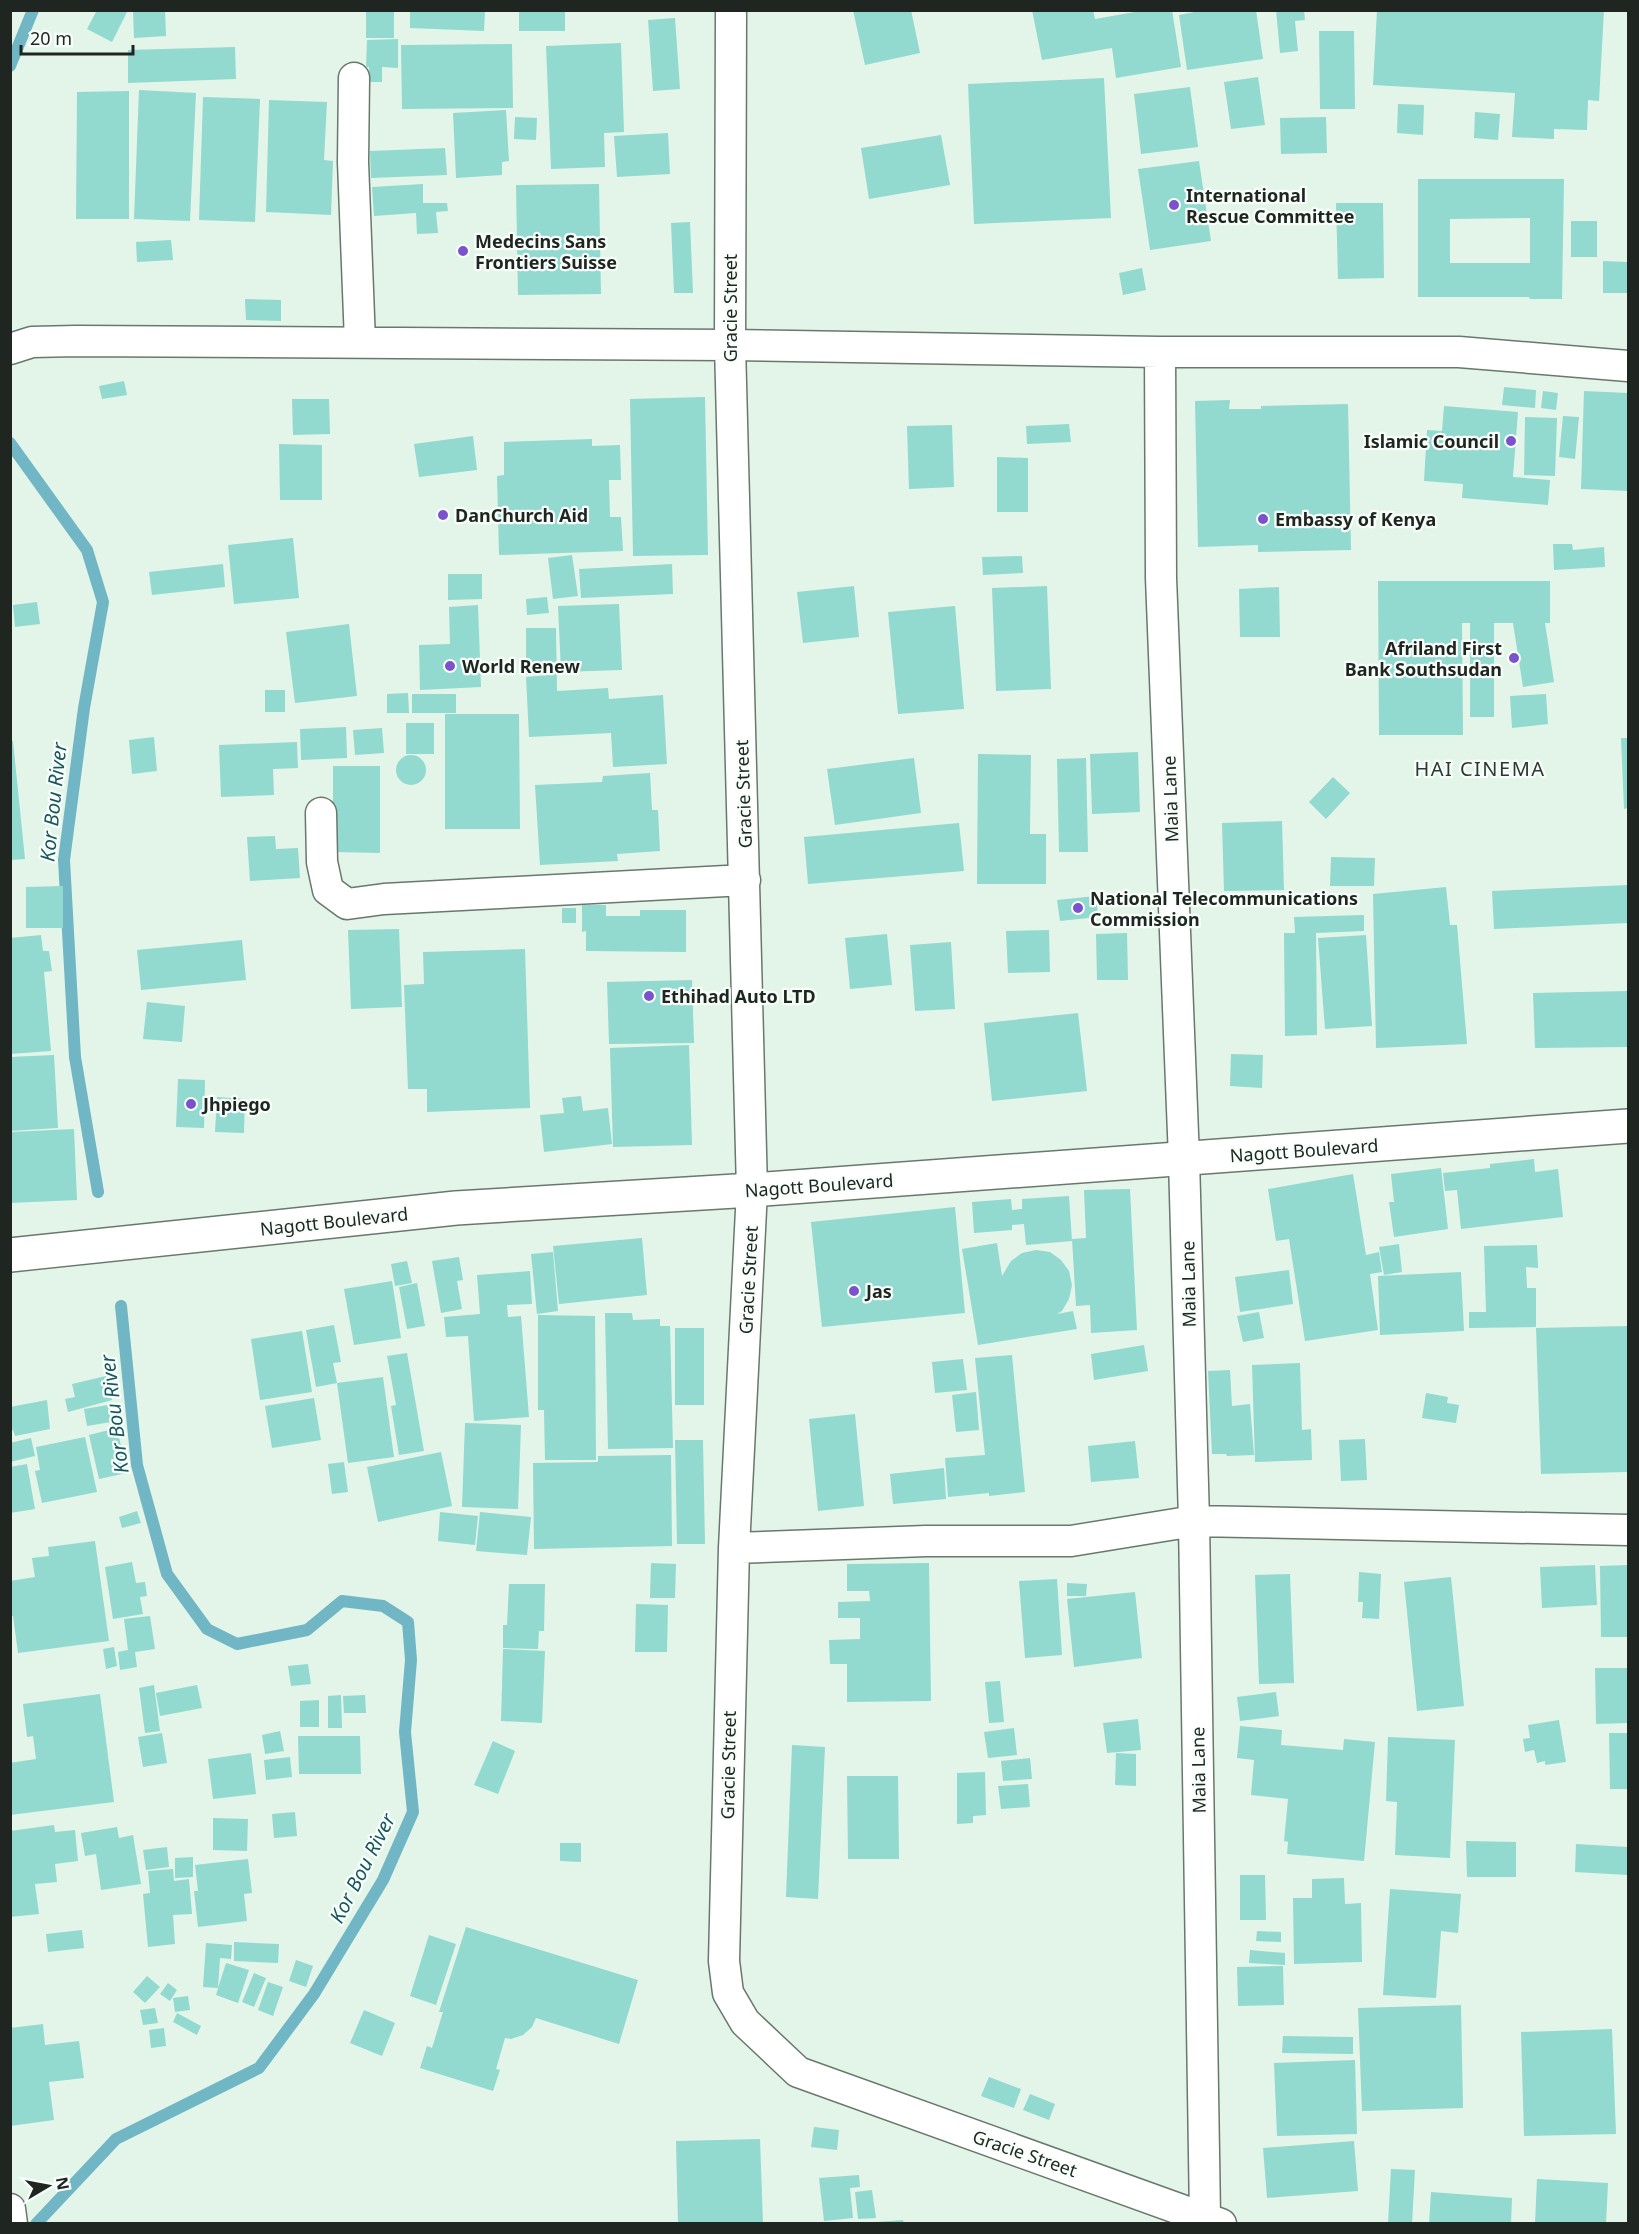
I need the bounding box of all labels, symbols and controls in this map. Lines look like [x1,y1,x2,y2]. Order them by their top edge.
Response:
scale bar [21,18,134,56]
text: 20 m [30,26,72,50]
place label: International Rescue Committee [1186,183,1354,228]
marker: International Rescue Committee [1167,198,1181,212]
place label: Medecins Sans Frontiers Suisse [475,229,617,274]
marker: Medecins Sans Frontiers Suisse [456,244,470,258]
street label: Gracie Street [718,253,742,362]
place label: Islamic Council [1364,429,1499,453]
marker: Islamic Council [1504,434,1518,448]
place label: DanChurch Aid [455,503,588,527]
place label: Embassy of Kenya [1275,507,1436,531]
marker: DanChurch Aid [436,508,450,522]
marker: Embassy of Kenya [1256,512,1270,526]
place label: Afriland First Bank Southsudan [1345,636,1502,681]
marker: Afriland First Bank Southsudan [1507,651,1521,665]
place label: World Renew [462,654,580,678]
marker: World Renew [443,659,457,673]
street label: Gracie Street [729,739,757,849]
water label: Kor Bou River [33,740,73,863]
street label: Maia Lane [1156,755,1184,843]
district label: HAI CINEMA [1414,755,1546,782]
place label: National Telecommunications Commission [1090,886,1358,931]
marker: National Telecommunications Commission [1071,901,1085,915]
place label: Ethihad Auto LTD [661,984,816,1008]
marker: Ethihad Auto LTD [642,989,656,1003]
place label: Jhpiego [201,1092,271,1116]
marker: Jhpiego [184,1097,198,1111]
street label: Nagott Boulevard [1229,1133,1379,1167]
street label: Nagott Boulevard [744,1168,894,1202]
street label: Nagott Boulevard [259,1201,409,1241]
street label: Gracie Street [733,1225,763,1335]
street label: Maia Lane [1175,1240,1201,1328]
place label: Jas [864,1279,892,1303]
marker: Jas [847,1284,861,1298]
water label: Kor Bou River [93,1352,135,1475]
street label: Gracie Street [715,1710,741,1820]
street label: Maia Lane [1185,1726,1211,1814]
water label: Kor Bou River [323,1808,402,1927]
street label: Gracie Street [970,2124,1081,2182]
north arrow [18,2156,78,2216]
text: N [51,2175,75,2192]

